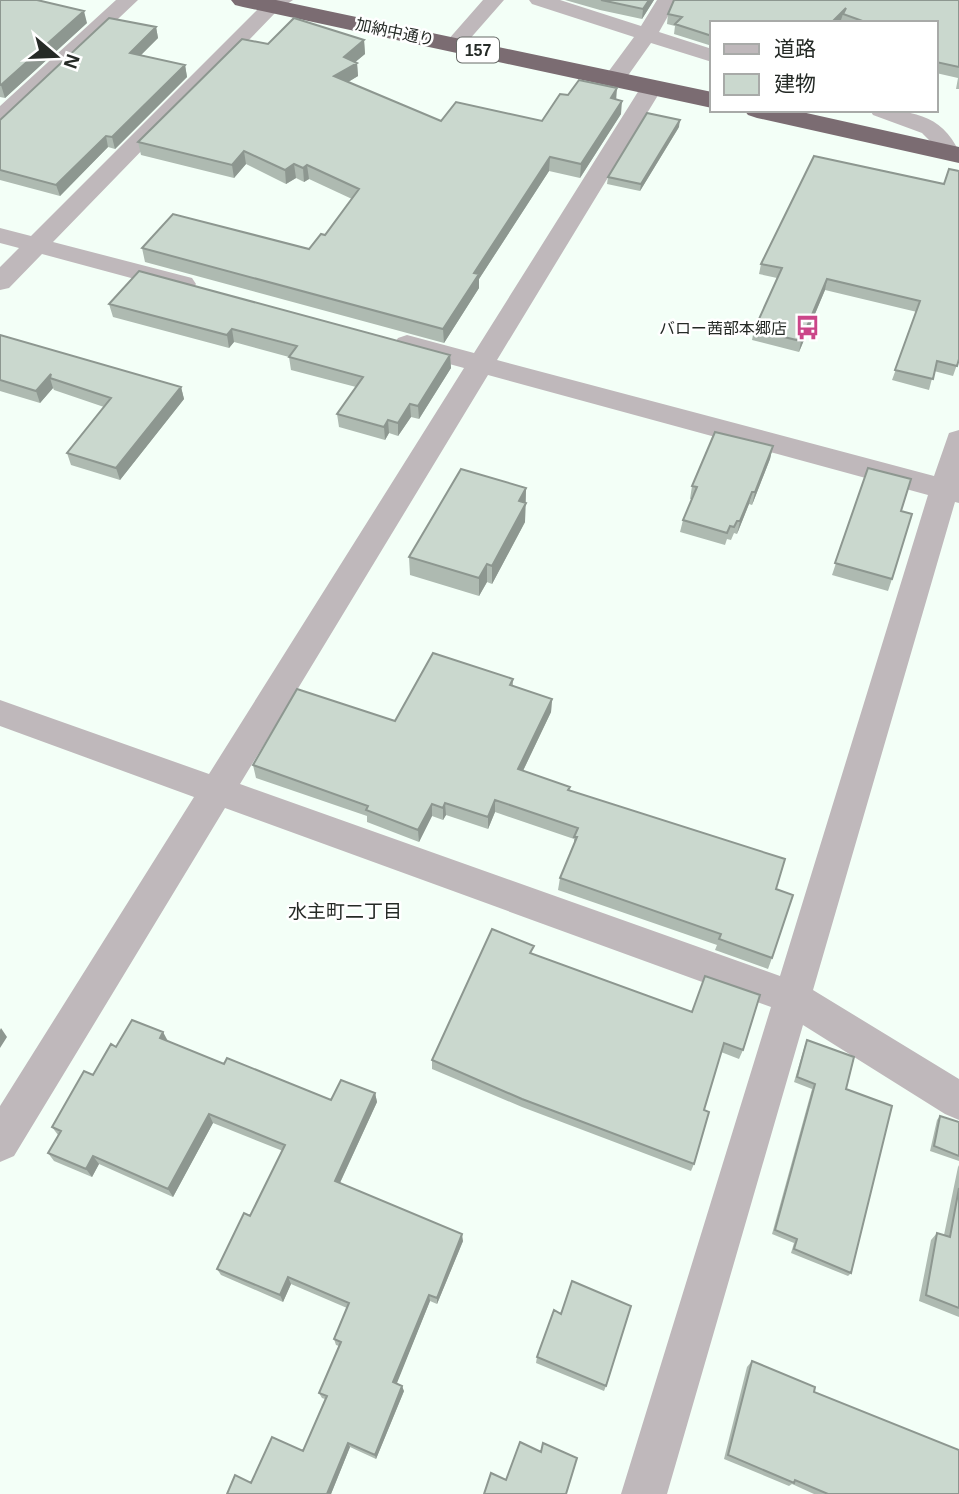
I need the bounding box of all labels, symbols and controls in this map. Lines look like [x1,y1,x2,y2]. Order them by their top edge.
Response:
street label: 加納中通り [354,15,436,49]
north arrow [21,21,91,91]
legend [710,21,938,112]
text: 道路 [774,37,816,60]
road number: 157 [457,38,499,62]
text: N [59,51,84,71]
text: 建物 [774,72,816,95]
bus stop icon: バロー茜部本郷店 [793,314,821,342]
place label: バロー茜部本郷店 [659,320,787,337]
district label: 水主町二丁目 [288,901,402,922]

